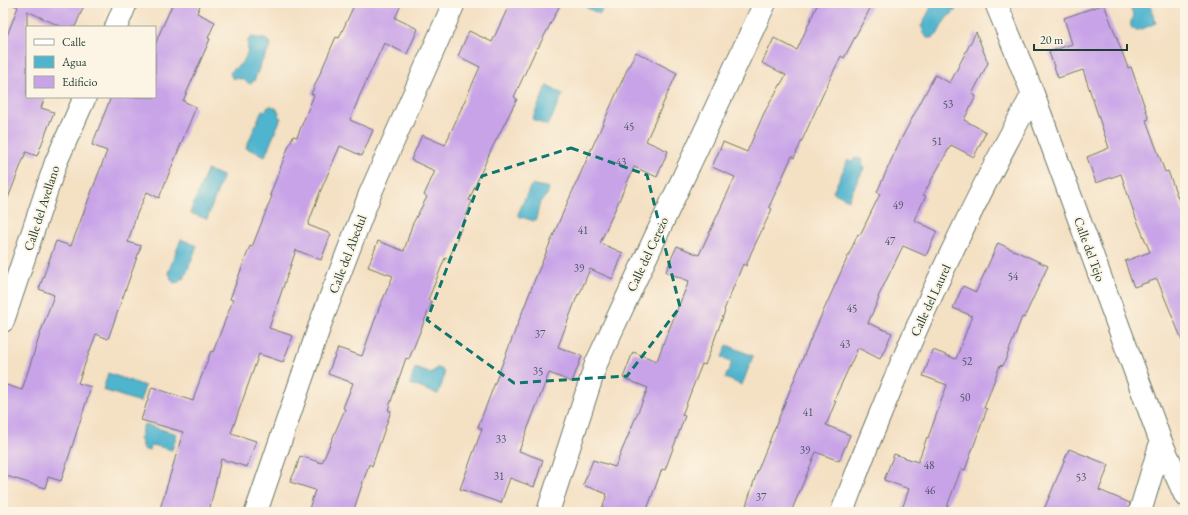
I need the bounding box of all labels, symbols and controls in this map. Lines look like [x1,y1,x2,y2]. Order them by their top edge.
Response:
legend [26,26,156,98]
scale bar [1034,26,1127,52]
text: 20 m [1040,32,1064,48]
text: Calle [62,34,86,50]
text: Agua [61,54,87,70]
text: Edificio [62,74,98,90]
house number: 53 [943,97,953,111]
house number: 45 [624,119,634,133]
house number: 51 [932,134,942,148]
house number: 43 [616,155,626,169]
street label: Calle del Avellano [20,163,63,253]
house number: 49 [893,198,904,212]
street label: Calle del Abedul [325,212,370,296]
street label: Calle del Cerezo [623,214,672,294]
street label: Calle del Tejo [1070,215,1109,284]
house number: 41 [578,223,588,237]
house number: 47 [885,234,896,248]
house number: 39 [574,261,585,275]
street label: Calle del Laurel [906,261,955,339]
house number: 54 [1008,269,1019,283]
house number: 45 [847,301,857,315]
house number: 37 [535,327,546,341]
house number: 43 [840,337,850,351]
house number: 52 [962,354,973,368]
house number: 35 [533,364,543,378]
house number: 50 [960,390,970,404]
house number: 41 [803,405,813,419]
house number: 33 [496,432,506,446]
house number: 39 [800,443,811,457]
house number: 48 [924,458,934,472]
house number: 31 [494,469,504,483]
house number: 53 [1076,470,1086,484]
house number: 46 [925,483,936,497]
house number: 37 [756,490,767,504]

